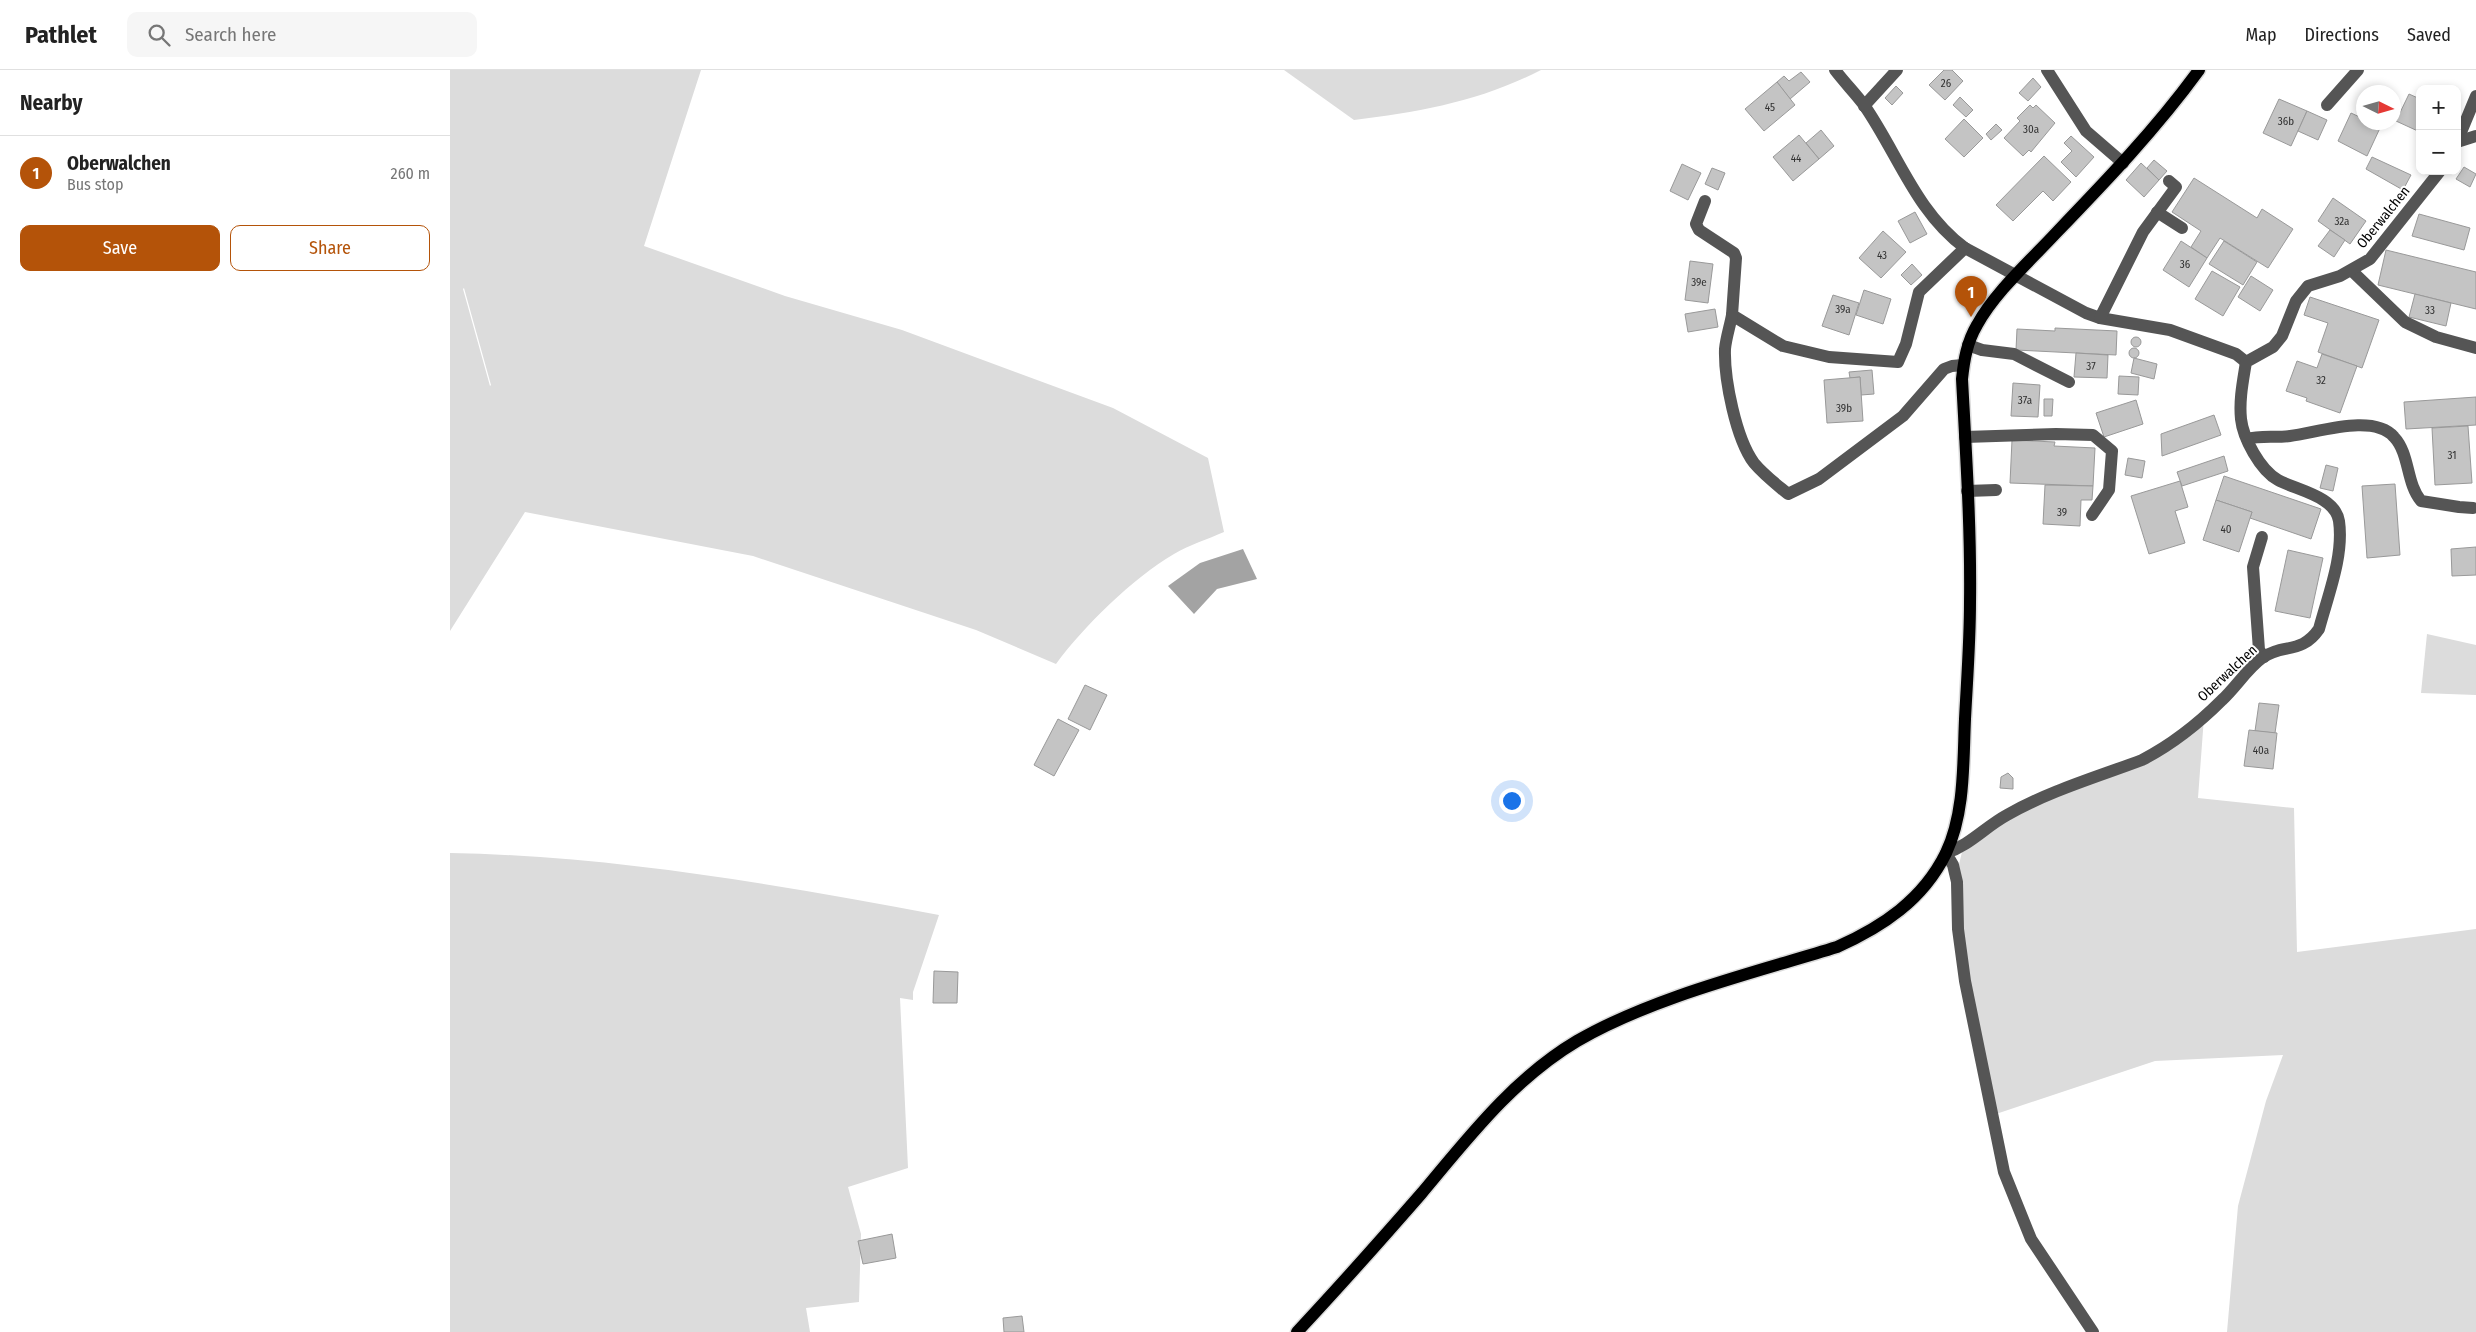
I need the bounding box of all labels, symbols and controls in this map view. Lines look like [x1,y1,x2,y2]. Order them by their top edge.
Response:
search box [127,12,477,57]
text: Pathlet [25,21,97,49]
icon: search [145,21,173,49]
text: Search here [185,23,276,46]
text: Map [2245,24,2277,46]
text: Directions [2305,24,2379,46]
text: Saved [2407,24,2451,46]
house number: 26 [1941,77,1952,90]
north arrow [2356,85,2401,130]
map controls [2416,85,2461,175]
button: + [2416,85,2461,130]
text: Nearby [20,90,82,116]
house number: 45 [1765,101,1775,114]
house number: 36b [2278,115,2294,128]
house number: 30a [2023,123,2039,136]
button: − [2416,130,2461,175]
text: Oberwalchen [67,152,171,175]
house number: 44 [1791,152,1802,165]
text: 1 [33,164,39,183]
text: 260 m [391,164,430,183]
text: Bus stop [67,175,123,194]
street label: Oberwalchen [2353,183,2414,252]
house number: 32a [2334,215,2350,228]
button: Save [20,225,220,271]
button: Share [230,225,430,271]
house number: 43 [1877,249,1887,262]
house number: 36 [2180,258,2191,271]
house number: 39e [1691,276,1707,289]
pin: 1 [1955,276,1987,317]
house number: 39a [1835,303,1851,316]
house number: 33 [2425,304,2435,317]
house number: 37 [2086,360,2096,373]
house number: 32 [2316,374,2326,387]
house number: 37a [2018,394,2032,407]
house number: 39b [1836,402,1852,415]
house number: 31 [2448,449,2457,462]
house number: 39 [2057,506,2067,519]
house number: 40 [2220,523,2232,536]
street label: Oberwalchen [2194,642,2261,705]
house number: 40a [2253,744,2269,757]
your location [1499,788,1525,814]

